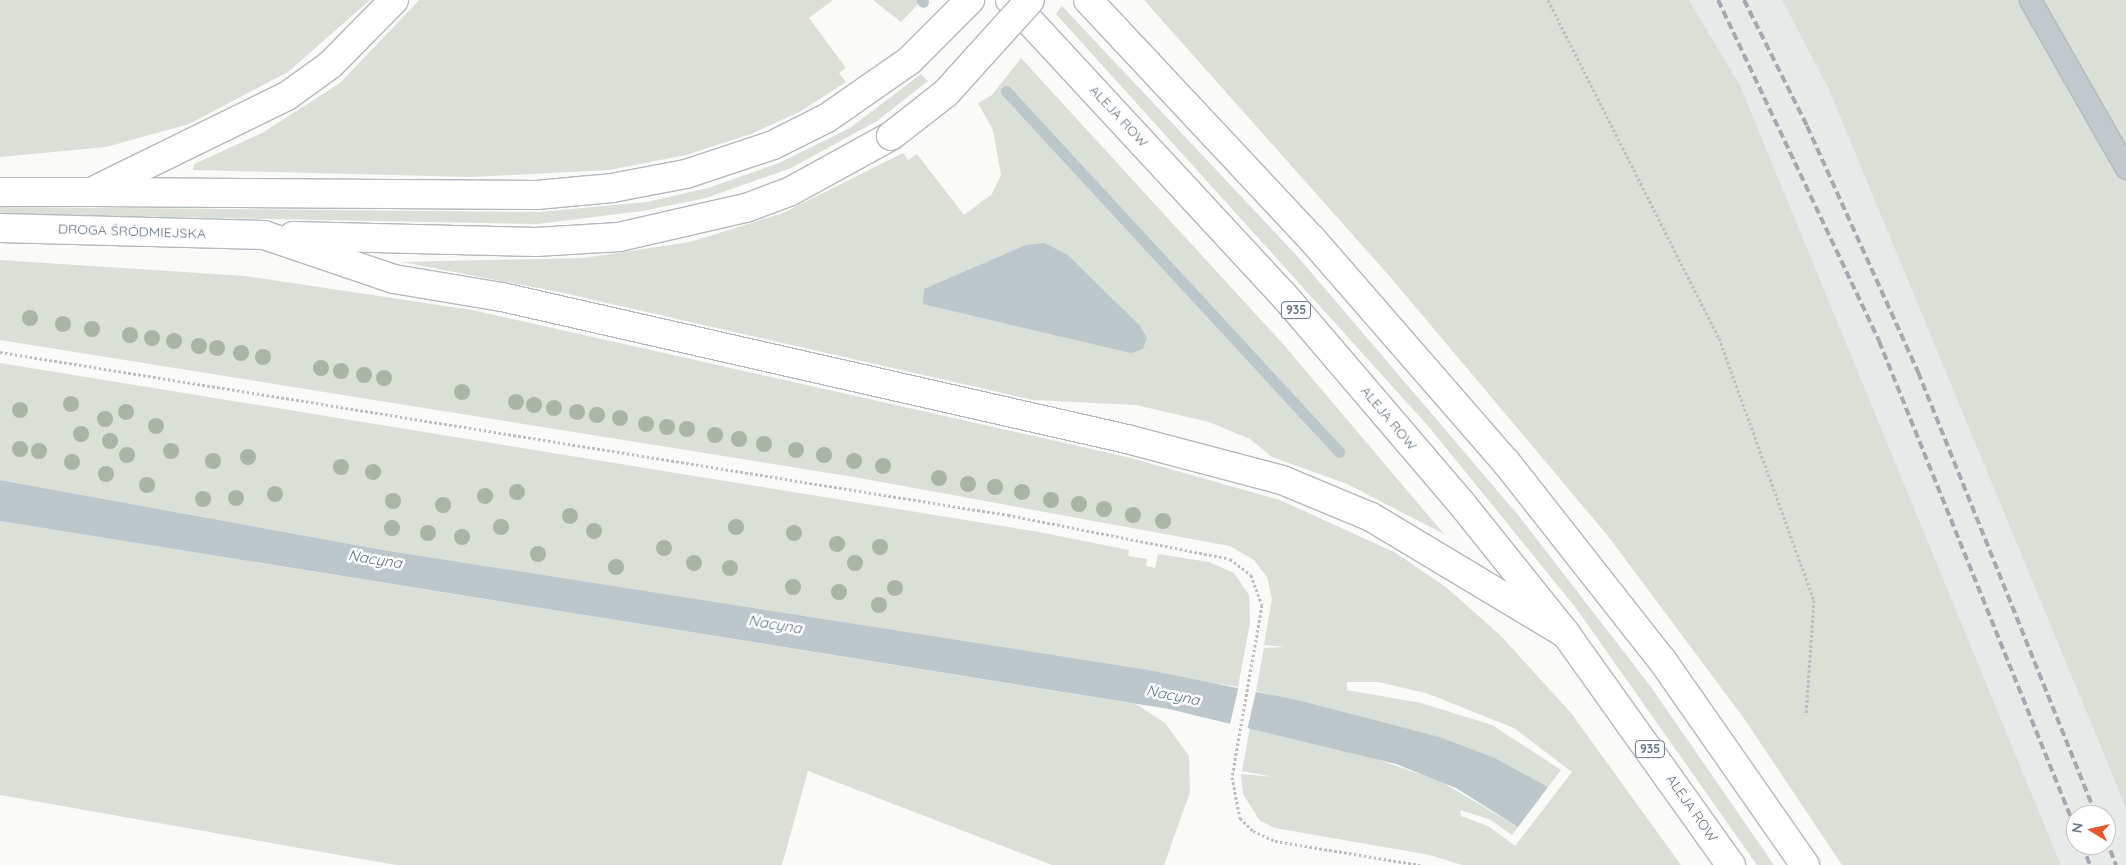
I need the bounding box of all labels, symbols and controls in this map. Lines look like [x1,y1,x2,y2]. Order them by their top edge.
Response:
street label: ALEJA ROW [1086,82,1152,150]
street label: DROGA ŚRÓDMIEJSKA [58,220,206,242]
road number: 935 [1280,300,1312,320]
street label: ALEJA ROW [1357,383,1421,453]
water label: Nacyna [347,546,403,572]
water label: Nacyna [747,611,803,637]
water label: Nacyna [1145,681,1201,709]
road number: 935 [1634,740,1666,759]
street label: ALEJA ROW [1663,771,1721,845]
north arrow [2066,805,2116,855]
text: N [2067,821,2087,834]

